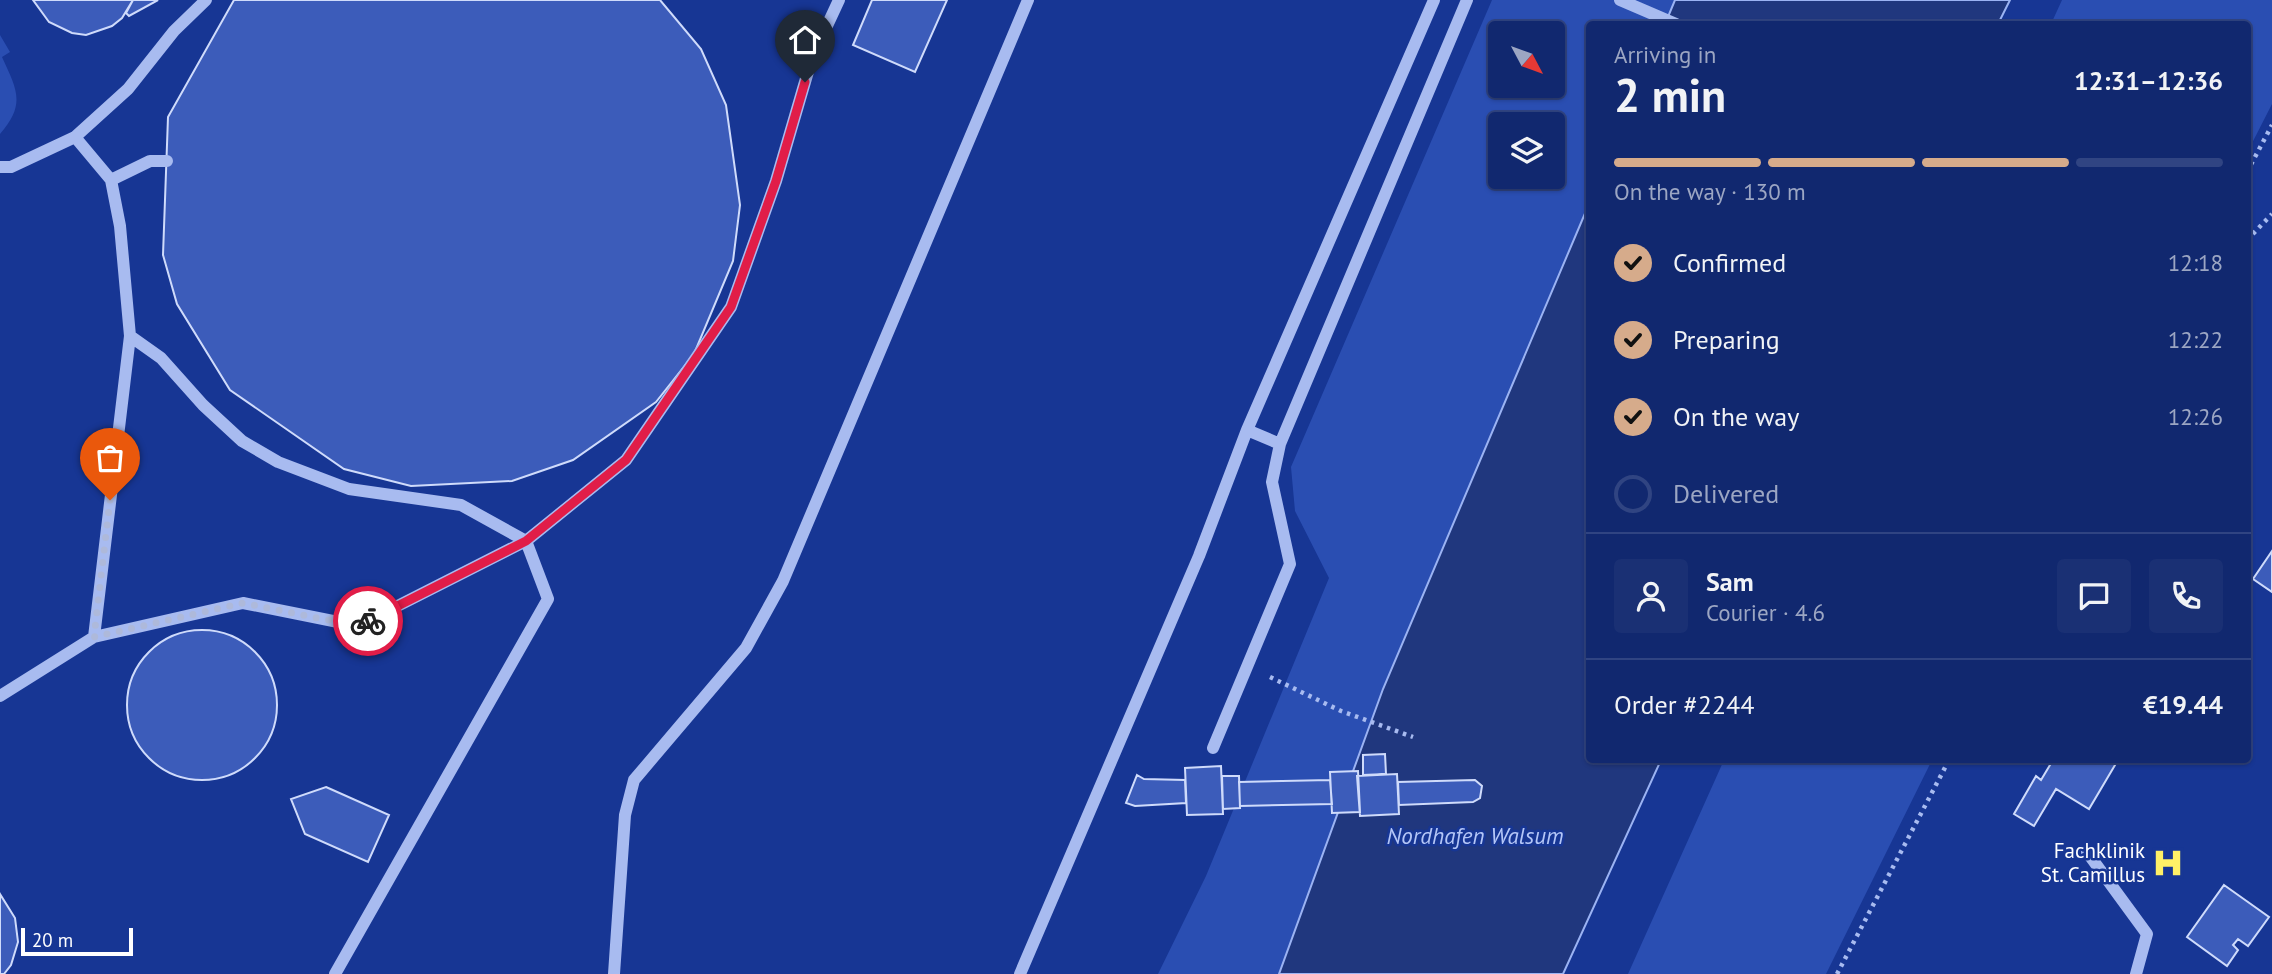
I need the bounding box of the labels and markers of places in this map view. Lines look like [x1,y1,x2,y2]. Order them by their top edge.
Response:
pin [775,10,835,82]
pin [80,428,140,500]
place label: Fachklinik St. Camillus [2041,837,2145,888]
hospital icon: Fachklinik St. Camillus [2151,846,2185,880]

